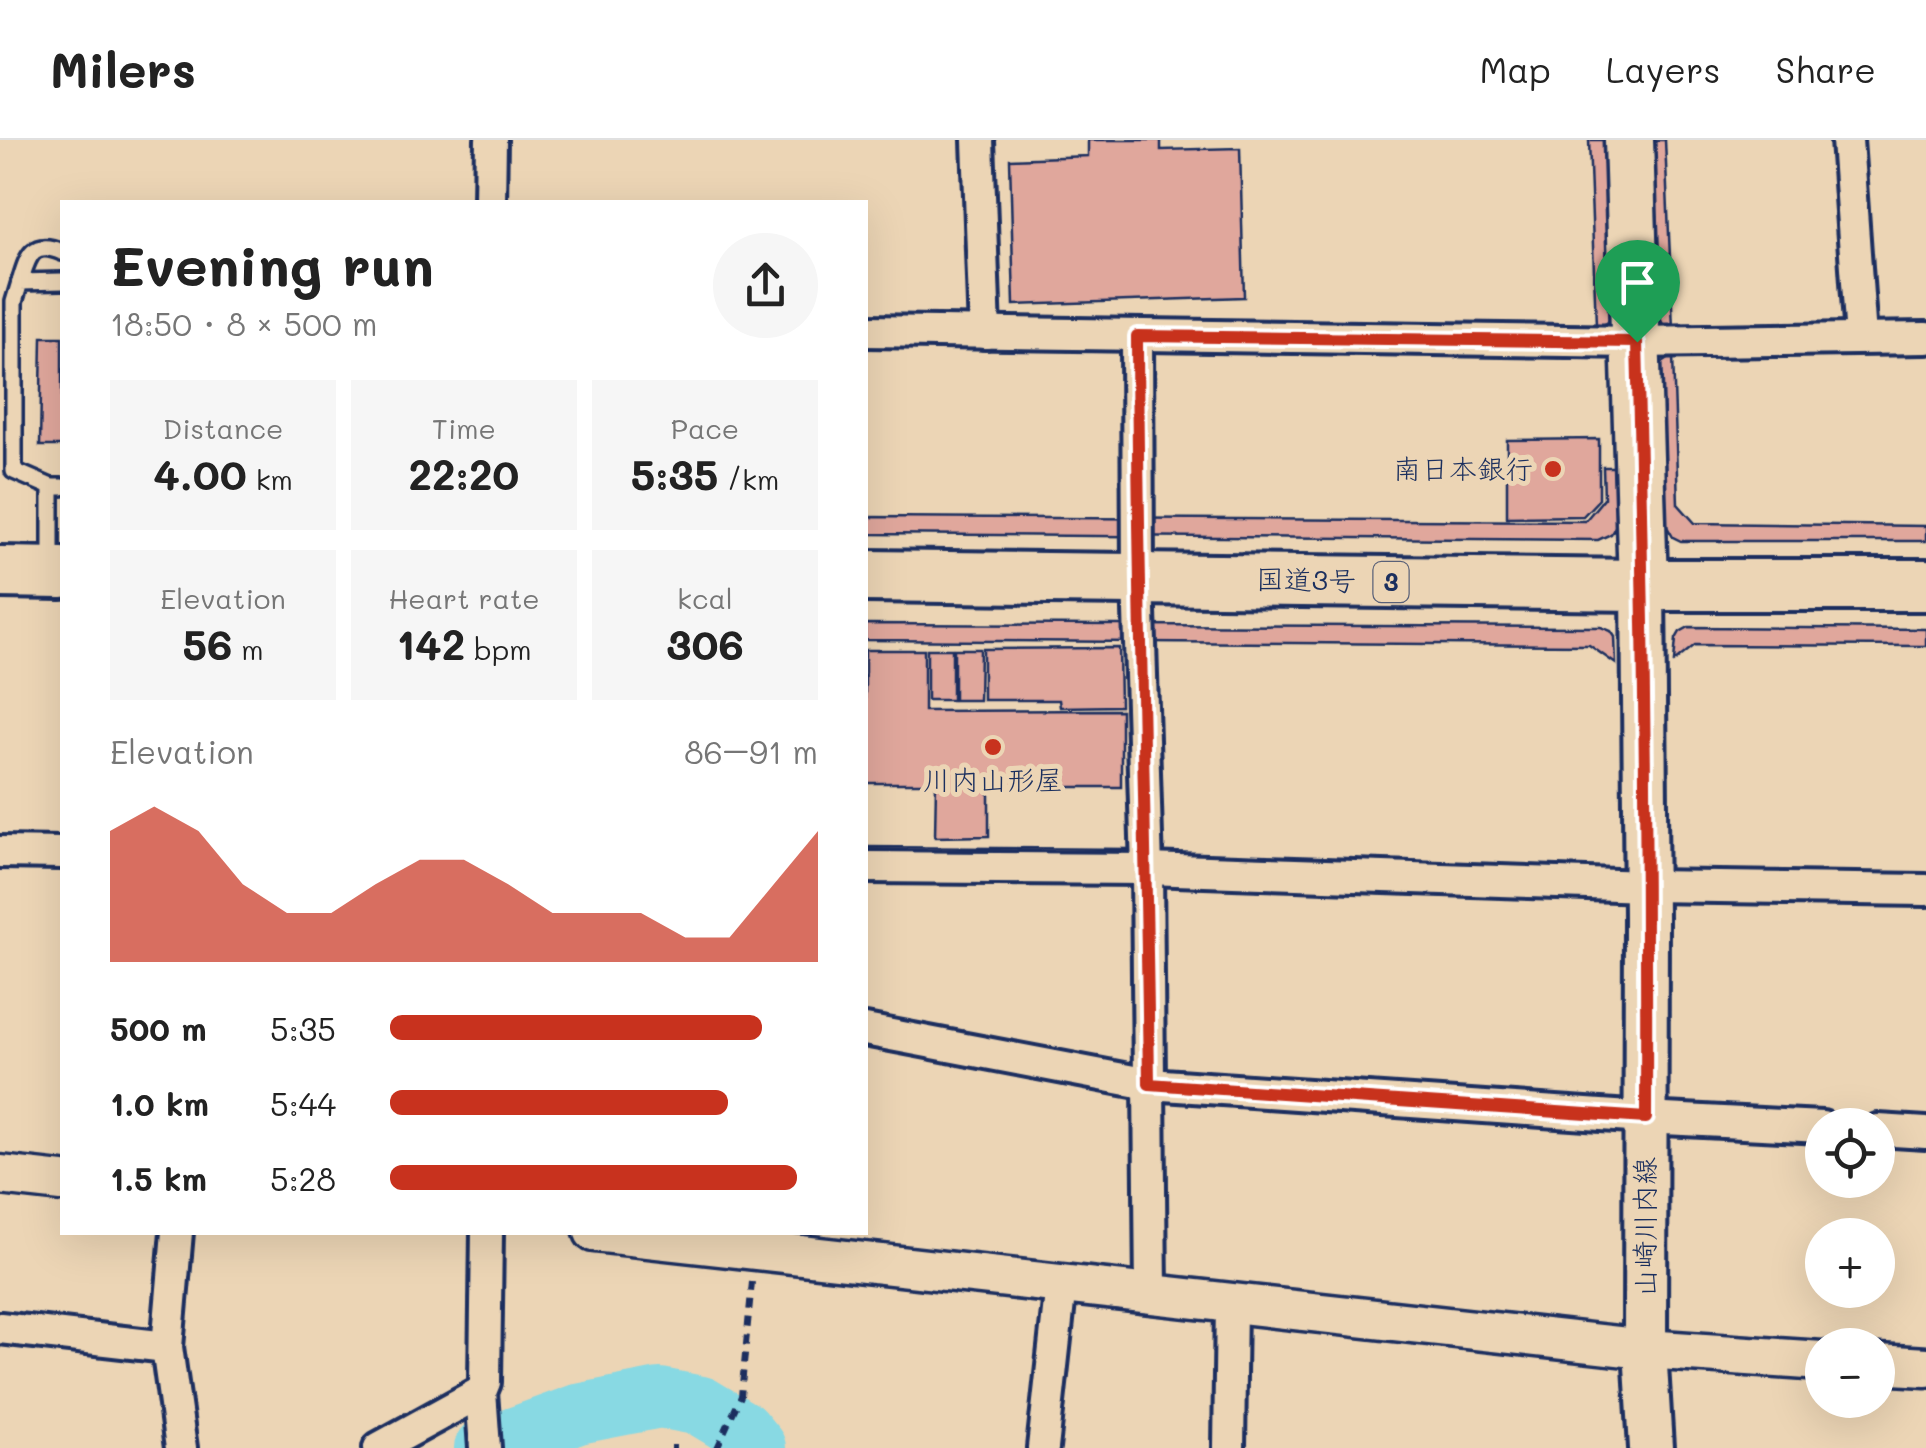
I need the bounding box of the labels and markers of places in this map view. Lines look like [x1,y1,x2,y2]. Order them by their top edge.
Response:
pin [1595,240,1680,343]
place label: 南日本銀行 [1393,450,1533,486]
marker: 南日本銀行 [1542,458,1564,480]
marker: 川内山形屋 [982,736,1004,758]
place label: 川内山形屋 [923,761,1063,797]

